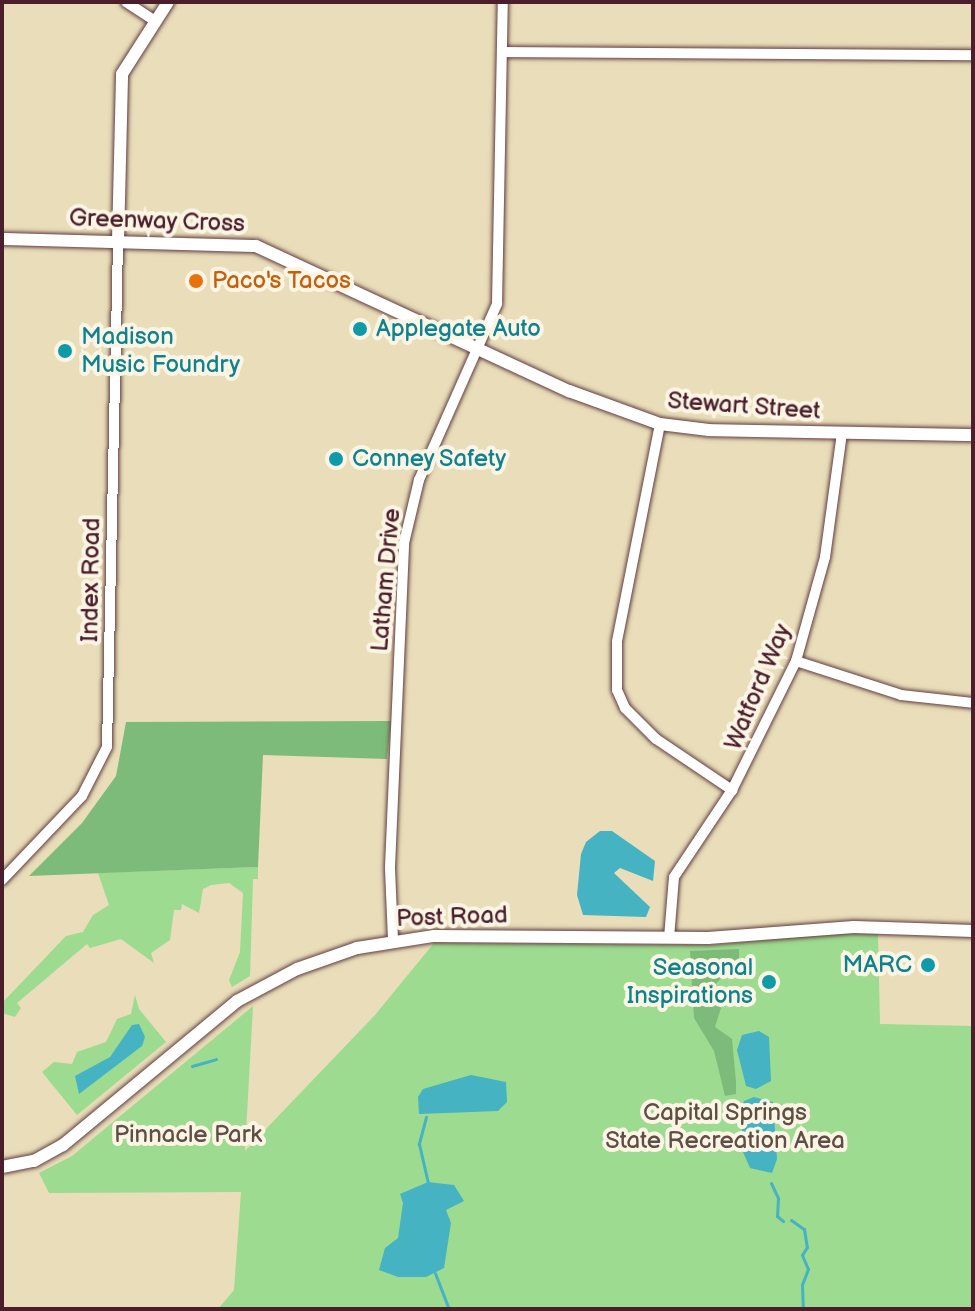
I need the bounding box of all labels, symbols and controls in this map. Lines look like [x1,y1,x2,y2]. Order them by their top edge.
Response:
street label: Greenway Cross [68,204,246,238]
place label: Paco's Tacos [212,267,352,295]
marker: Paco's Tacos [187,272,205,290]
place label: Applegate Auto [376,315,541,343]
marker: Applegate Auto [351,320,369,338]
place label: Madison Music Foundry [81,323,240,379]
marker: Madison Music Foundry [56,342,74,360]
street label: Stewart Street [666,386,822,426]
place label: Conney Safety [352,445,508,473]
marker: Conney Safety [327,450,345,468]
street label: Latham Drive [365,507,407,653]
street label: Index Road [76,518,106,642]
street label: Watford Way [718,619,798,755]
street label: Post Road [396,901,508,933]
place label: MARC [842,951,912,979]
place label: Seasonal Inspirations [627,954,753,1010]
marker: MARC [919,956,937,974]
marker: Seasonal Inspirations [760,973,778,991]
park label: Capital Springs State Recreation Area [605,1099,845,1155]
park label: Pinnacle Park [114,1121,262,1149]

